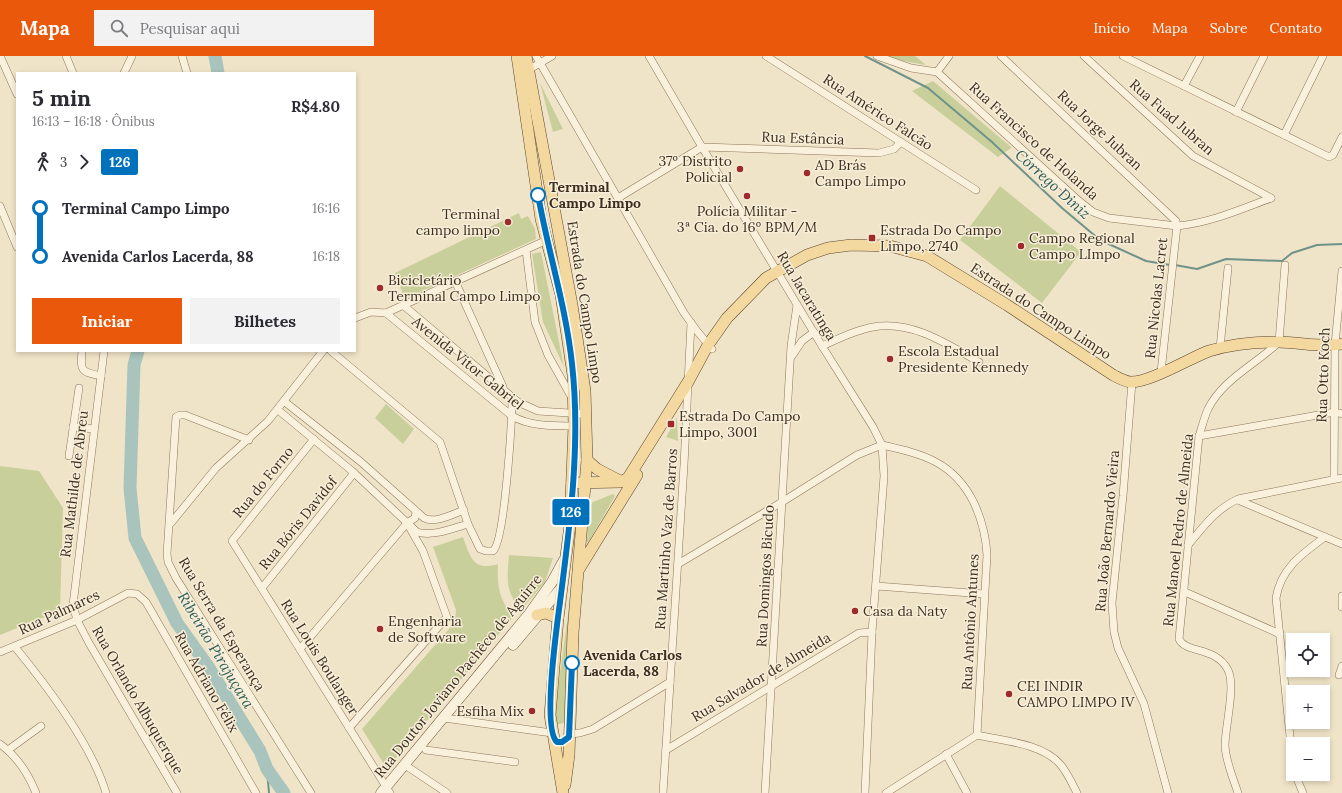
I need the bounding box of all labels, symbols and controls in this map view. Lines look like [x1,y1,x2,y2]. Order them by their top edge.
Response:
search box [94,10,374,46]
text: Mapa [20,16,70,40]
icon: search [108,17,130,39]
text: Pesquisar aqui [140,19,240,38]
text: Início [1093,19,1130,37]
text: Mapa [1152,19,1188,37]
text: Sobre [1210,19,1248,37]
text: Contato [1270,19,1322,37]
street label: Rua Américo Falcão [820,70,936,154]
street label: Rua Fuad Jubran [1126,75,1219,159]
street label: Rua Francisco de Holanda [966,78,1102,204]
text: 5 min [32,84,91,112]
street label: Rua Jorge Jubran [1054,86,1147,174]
text: R$4.80 [291,97,340,116]
text: 16:13 – 16:18 · Ônibus [32,113,155,130]
street label: Rua Estância [761,128,845,148]
water label: Córrego Diniz [1011,145,1095,223]
icon: walk [32,151,54,173]
icon: forward [73,151,95,173]
place label: 37º Distrito Policial [658,152,732,186]
text: 126 [109,153,130,171]
text: 3 [60,154,67,171]
place label: AD Brás Campo Limpo [814,156,906,190]
marker: 37º Distrito Policial [735,164,745,174]
marker: AD Brás Campo Limpo [802,168,812,178]
place label: Terminal Campo Limpo [549,178,641,212]
marker: Terminal Campo Limpo [530,187,546,203]
marker: Polícia Militar - 3ª Cia. do 16º BPM/M [742,191,752,201]
text: Terminal Campo Limpo [62,199,230,218]
text: 16:16 [312,200,340,217]
place label: Polícia Militar - 3ª Cia. do 16º BPM/M [677,202,817,236]
place label: Terminal campo limpo [416,205,500,239]
marker: Terminal campo limpo [503,217,513,227]
street label: Estrada do Campo Limpo [563,220,607,384]
place label: Estrada Do Campo Limpo, 2740 [880,221,1001,255]
place label: Campo Regional Campo LImpo [1029,229,1135,263]
marker: Estrada Do Campo Limpo, 2740 [867,233,877,243]
street label: Rua Nicolas Lacret [1141,236,1171,359]
marker: Campo Regional Campo LImpo [1016,241,1026,251]
text: Avenida Carlos Lacerda, 88 [62,247,254,266]
text: 16:18 [312,248,340,265]
street label: Rua Jacaratinga [773,248,841,344]
street label: Estrada do Campo Limpo [967,259,1115,363]
place label: Bicicletário Terminal Campo Limpo [388,271,540,305]
marker: Bicicletário Terminal Campo Limpo [375,283,385,293]
button: Iniciar [32,298,182,344]
button: Bilhetes [190,298,340,344]
street label: Avenida Vitor Gabriel [408,312,528,414]
street label: Rua Otto Koch [1312,327,1334,423]
place label: Escola Estadual Presidente Kennedy [898,342,1029,376]
marker: Escola Estadual Presidente Kennedy [885,354,895,364]
place label: Estrada Do Campo Limpo, 3001 [679,407,800,441]
street label: Rua Mathilde de Abreu [56,410,92,558]
marker: Estrada Do Campo Limpo, 3001 [666,419,676,429]
street label: Rua Manoel Pedro de Almeida [1159,433,1197,627]
street label: Rua do Forno [229,443,297,521]
street label: Rua Martinho Vaz de Barros [651,448,681,630]
street label: Rua João Bernardo Vieira [1091,449,1123,613]
street label: Rua Bóris Davidof [255,472,342,573]
line badge: 126 [548,499,594,525]
text: 126 [560,503,582,521]
street label: Rua Domingos Bicudo [752,504,778,648]
street label: Rua Antônio Antunes [957,553,983,691]
street label: Rua Serra da Esperança [175,554,269,694]
street label: Rua Doutor Joviano Pachêco de Aguirre [370,570,546,781]
street label: Rua Palmares [16,585,102,639]
water label: Ribeirão Pirajuçara [174,588,259,712]
street label: Rua Louis Boulanger [277,596,363,718]
place label: Casa da Naty [863,602,948,620]
marker: Casa da Naty [850,606,860,616]
place label: Engenharia de Software [388,612,467,646]
street label: Rua Orlando Albuquerque [88,623,188,778]
marker: Engenharia de Software [375,624,385,634]
street label: Rua Salvador de Almeida [688,628,834,726]
street label: Rua Adriano Félix [171,629,243,736]
map controls [1286,633,1330,781]
button: locate [1286,633,1330,677]
place label: Avenida Carlos Lacerda, 88 [583,646,682,680]
marker: Avenida Carlos Lacerda, 88 [564,655,580,671]
place label: CEI INDIR CAMPO LIMPO IV [1017,677,1135,711]
button: + [1286,685,1330,729]
marker: CEI INDIR CAMPO LIMPO IV [1004,689,1014,699]
place label: Esfiha Mix [457,702,525,720]
marker: Esfiha Mix [527,706,537,716]
button: − [1286,737,1330,781]

